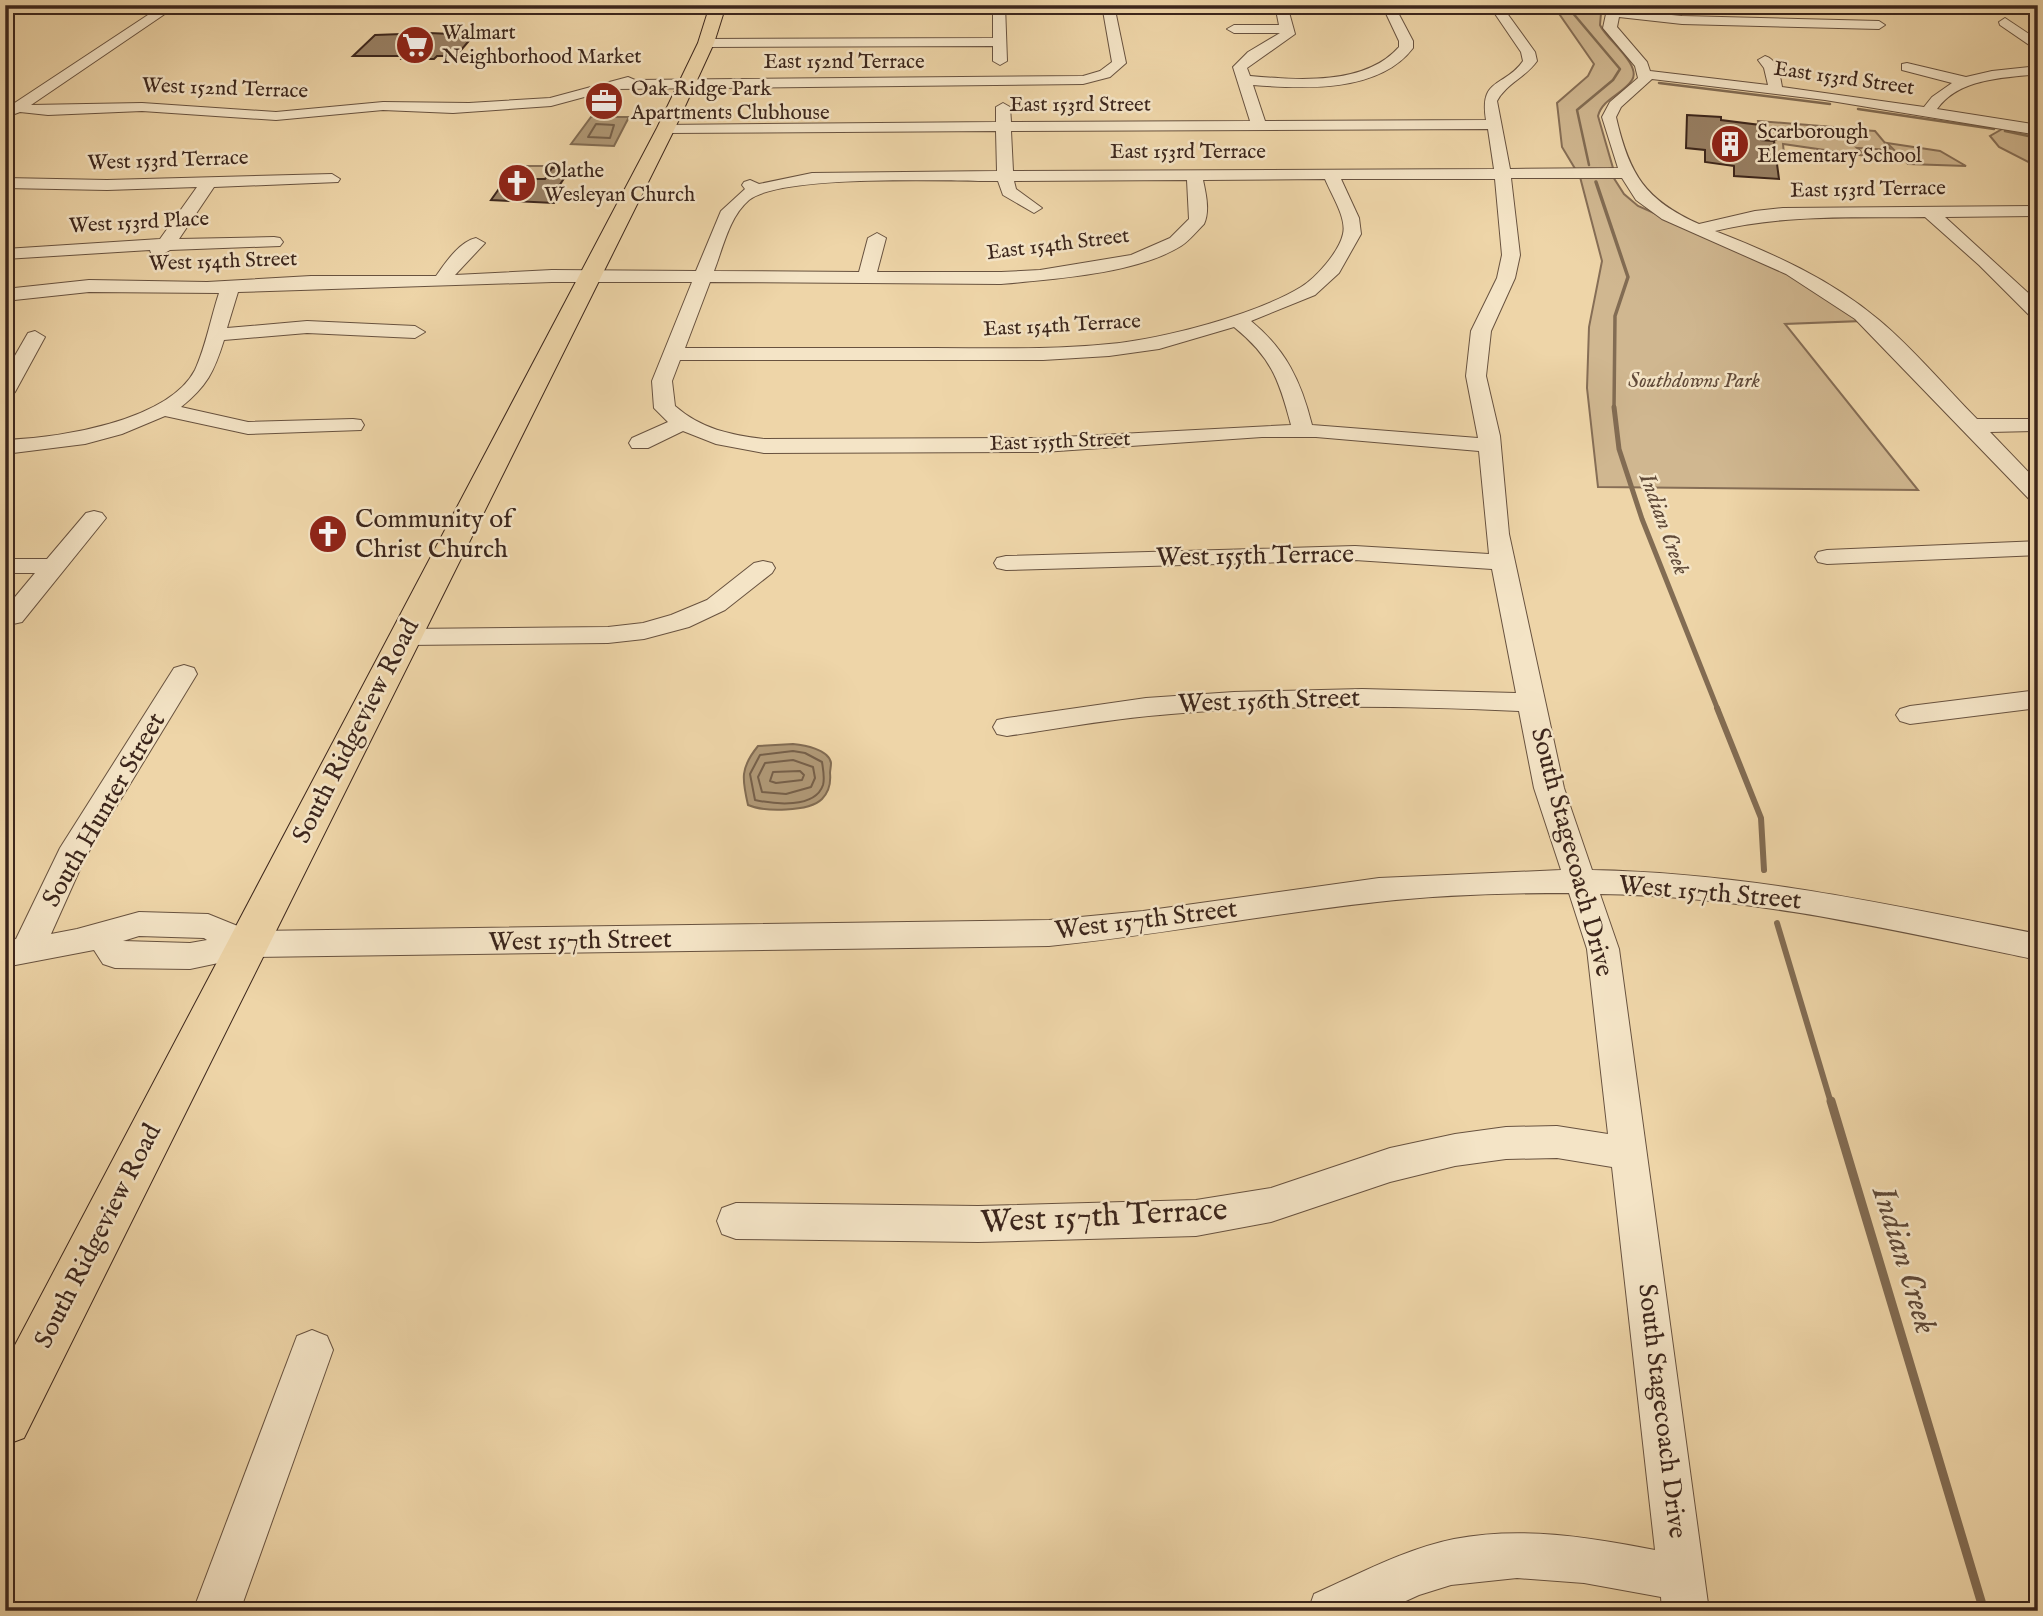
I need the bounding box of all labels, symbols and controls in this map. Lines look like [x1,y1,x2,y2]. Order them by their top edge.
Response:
place label: Walmart Neighborhood Market [442,20,641,71]
supermarket icon: Walmart Neighborhood Market [394,24,436,66]
street label: East 152nd Terrace [763,49,925,76]
street label: East 153rd Street [1772,56,1916,102]
street label: West 152nd Terrace [141,73,309,105]
place label: Oak Ridge Park Apartments Clubhouse [630,76,830,127]
office icon: Oak Ridge Park Apartments Clubhouse [583,80,625,122]
street label: East 153rd Street [1009,92,1151,119]
place label: Scarborough Elementary School [1757,119,1922,170]
building icon: Scarborough Elementary School [1709,123,1751,165]
street label: East 153rd Terrace [1110,139,1266,166]
street label: West 153rd Terrace [87,145,249,177]
place label: Olathe Wesleyan Church [544,158,695,209]
church icon: Olathe Wesleyan Church [496,162,538,204]
street label: East 153rd Terrace [1790,175,1946,205]
street label: West 153rd Place [68,206,210,240]
street label: East 154th Street [985,223,1131,267]
street label: West 154th Street [148,246,298,278]
street label: East 154th Terrace [983,308,1142,344]
park label: Southdowns Park [1628,368,1760,395]
street label: East 155th Street [989,426,1131,458]
water label: Indian Creek [1632,468,1696,579]
place label: Community of Christ Church [355,503,517,566]
church icon: Community of Christ Church [307,513,349,555]
street label: West 155th Terrace [1156,538,1354,574]
street label: South Ridgeview Road [285,613,427,849]
street label: West 156th Street [1177,681,1361,721]
street label: South Hunter Street [35,707,173,913]
street label: South Stagecoach Drive [1523,724,1621,980]
street label: West 157th Street [1617,869,1803,917]
street label: West 157th Street [1053,892,1239,948]
street label: West 157th Street [488,923,672,959]
street label: South Ridgeview Road [27,1118,169,1354]
water label: Indian Creek [1861,1180,1946,1339]
street label: West 157th Terrace [979,1190,1229,1244]
street label: South Stagecoach Drive [1630,1282,1694,1540]

